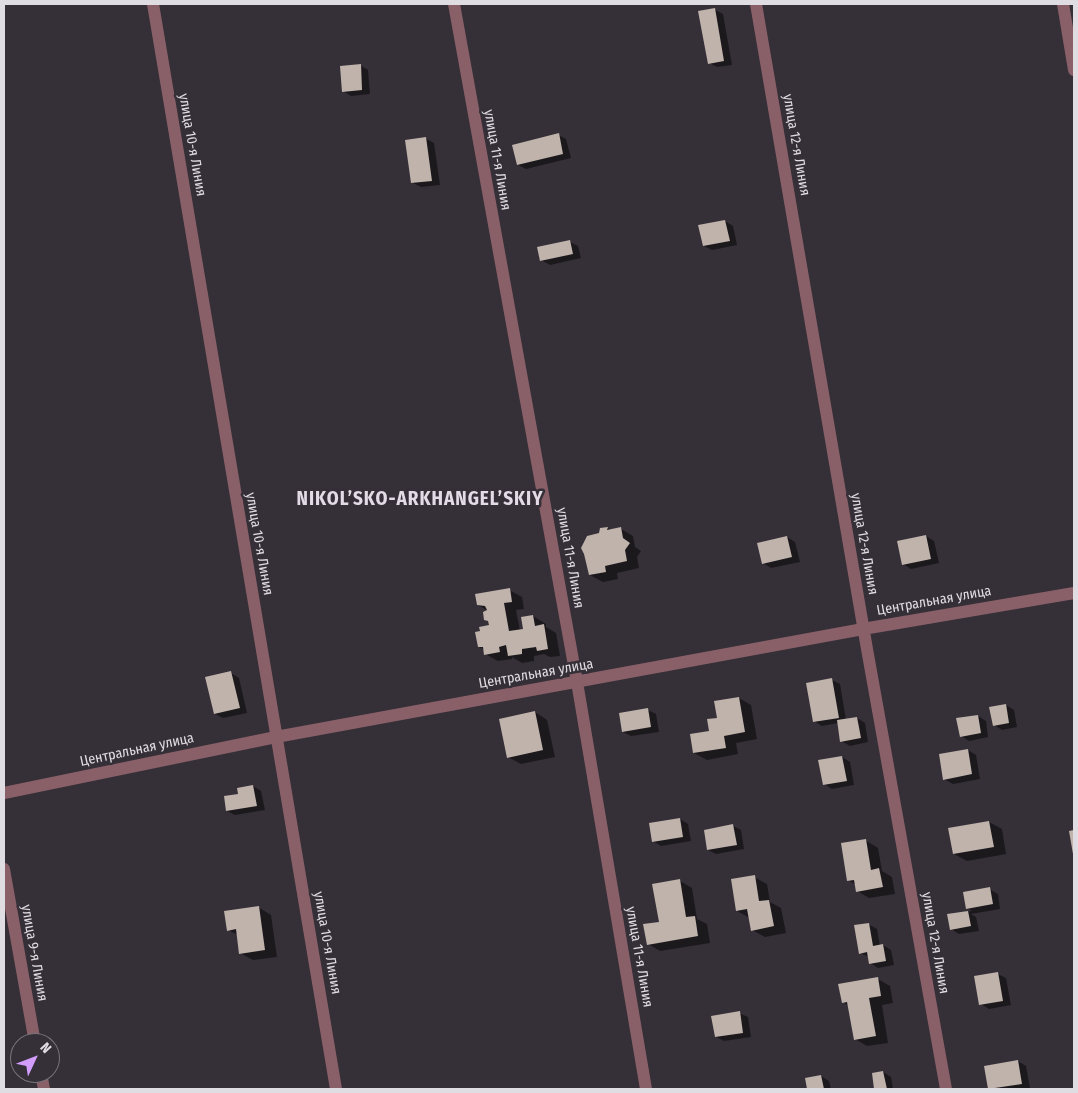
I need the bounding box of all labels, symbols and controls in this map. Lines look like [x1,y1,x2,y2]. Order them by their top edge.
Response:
street label: улица 10-я Линия [175,92,209,198]
street label: улица 12-я Линия [779,93,813,197]
street label: улица 11-я Линия [480,108,514,212]
district label: NIKOL’SKO-ARKHANGEL’SKIY [294,489,546,511]
street label: улица 10-я Линия [242,491,276,597]
street label: улица 12-я Линия [847,492,881,596]
street label: улица 11-я Линия [553,506,587,610]
street label: Центральная улица [875,583,993,619]
street label: Центральная улица [477,656,595,692]
street label: Центральная улица [79,730,195,770]
street label: улица 10-я Линия [310,890,344,996]
street label: улица 12-я Линия [918,891,952,995]
street label: улица 9-я Линия [17,903,51,1003]
street label: улица 11-я Линия [622,905,656,1009]
north arrow [10,1033,60,1083]
text: N [37,1039,55,1057]

